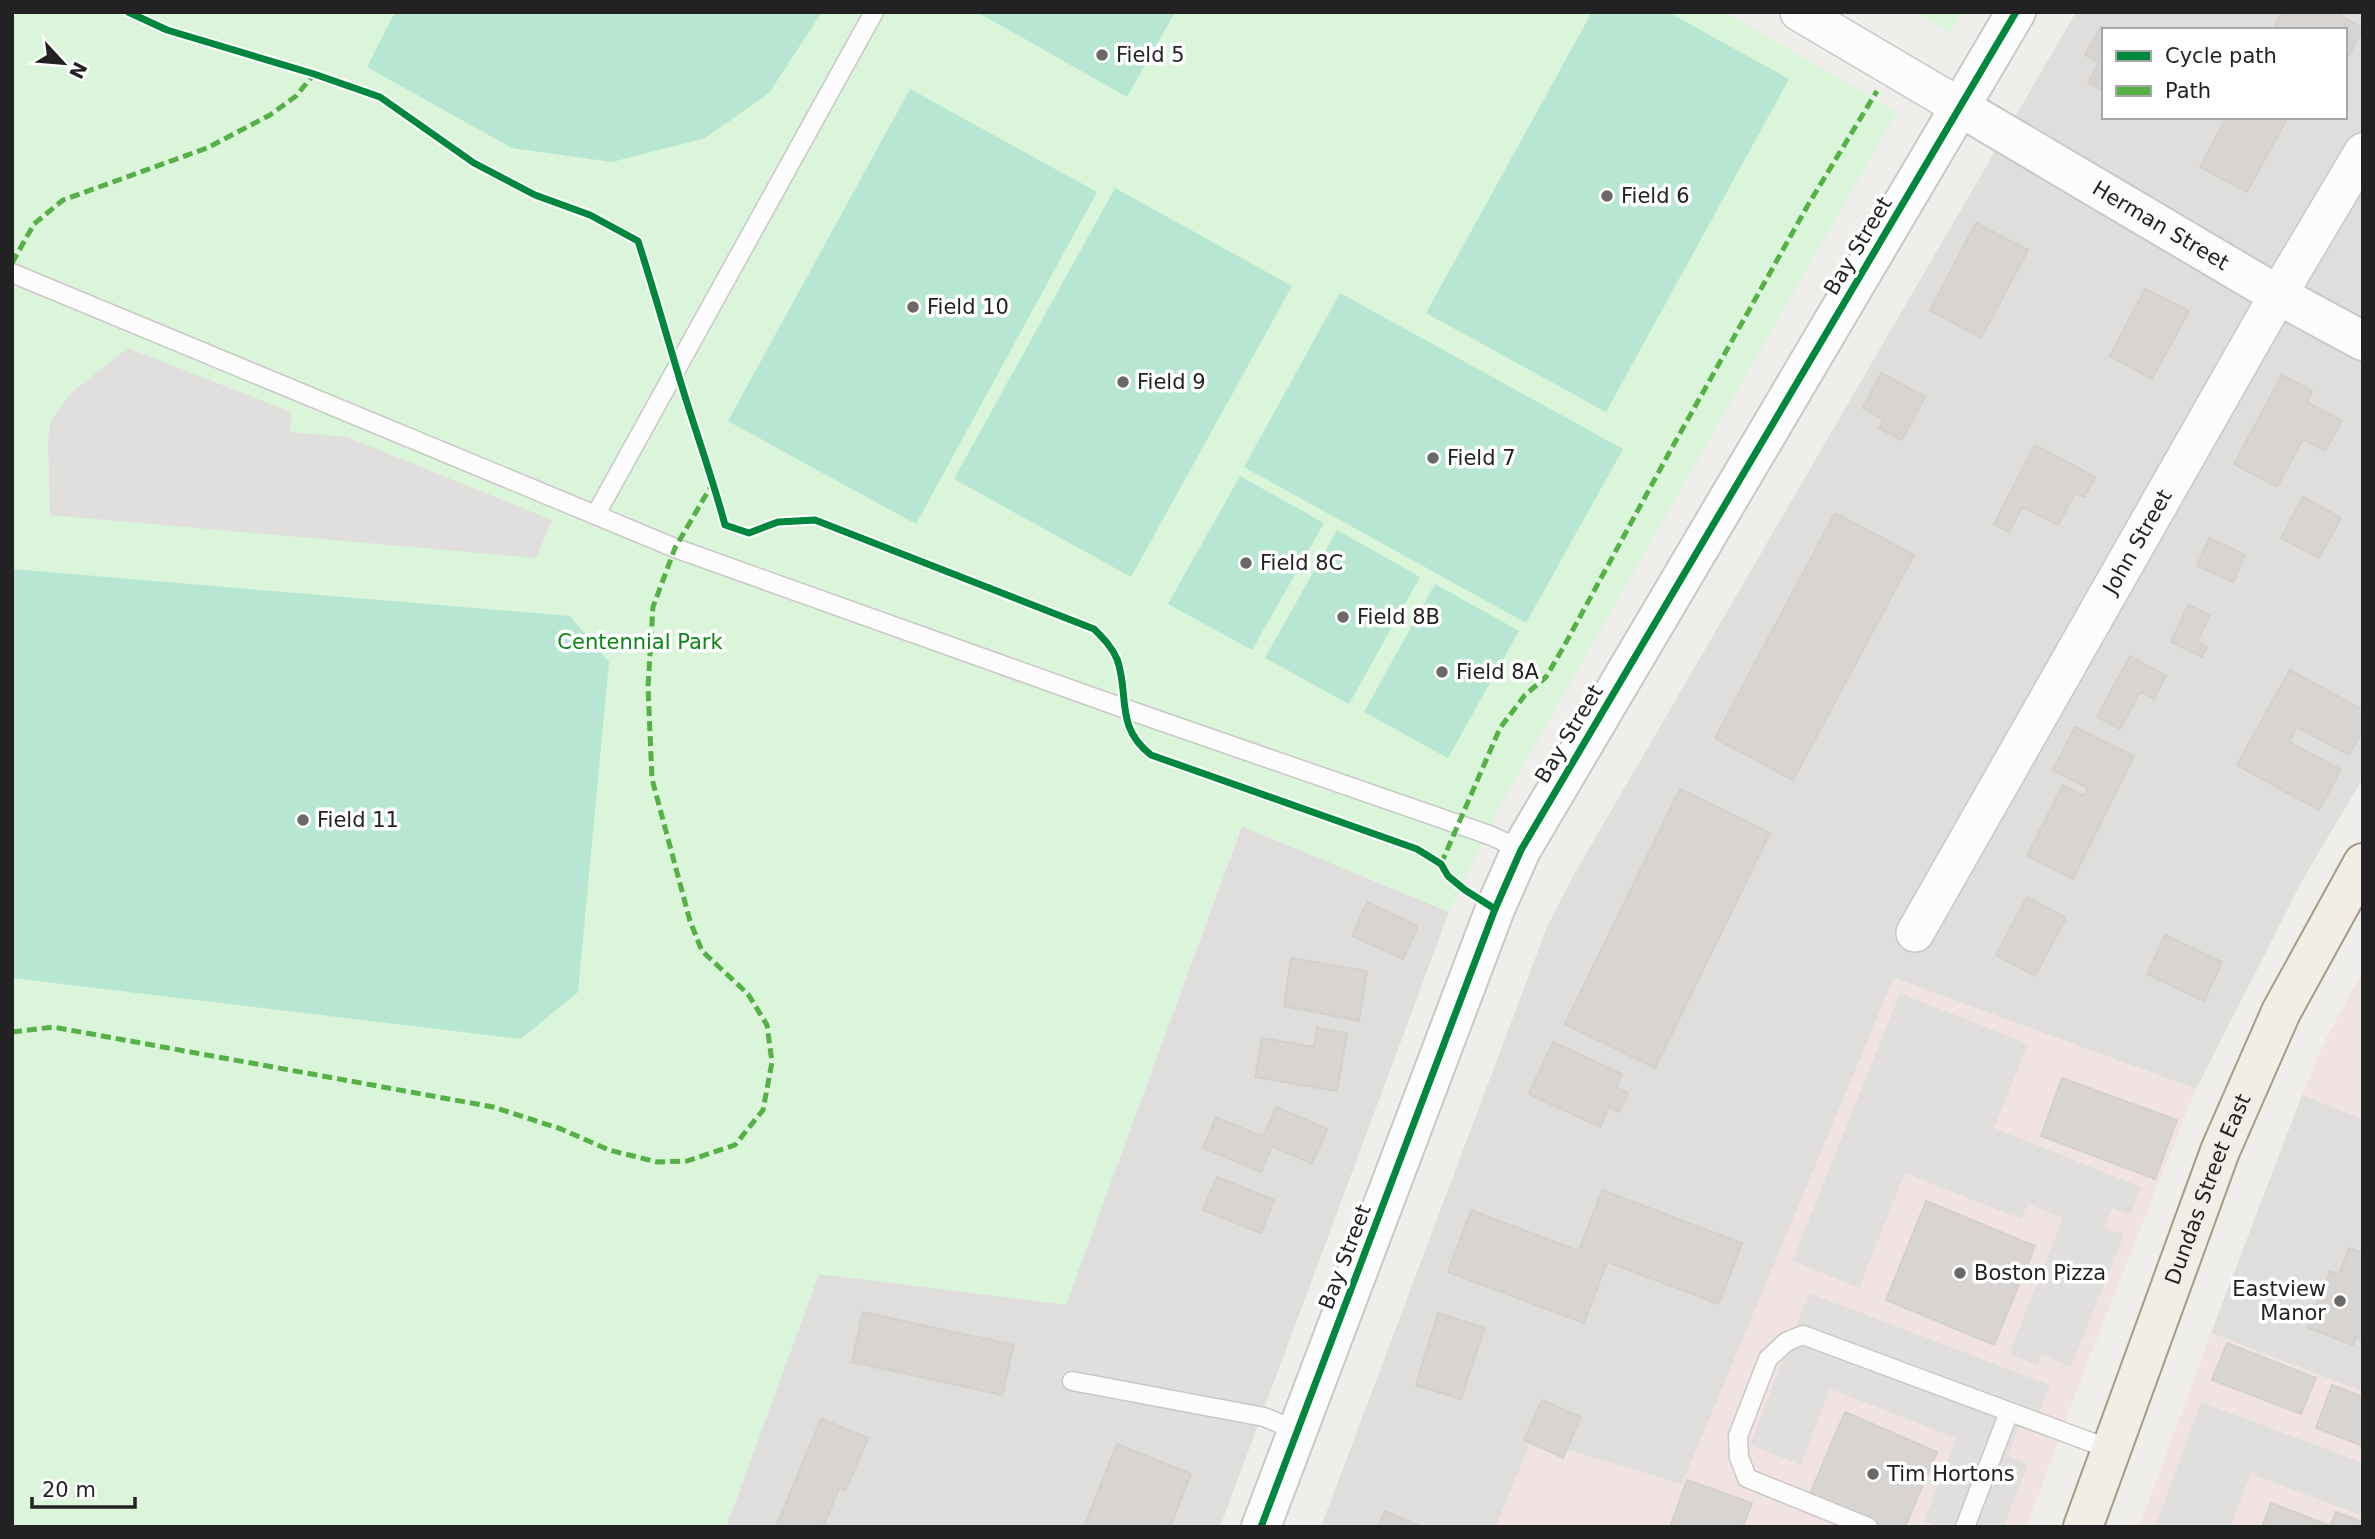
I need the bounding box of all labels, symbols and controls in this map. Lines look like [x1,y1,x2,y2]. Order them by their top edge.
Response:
north arrow [28,28,98,98]
legend [2102,28,2347,119]
place label: Field 5 [1116,43,1185,67]
text: Cycle path [2165,44,2277,68]
marker: Field 5 [1094,47,1110,63]
text: N [65,58,92,82]
text: Path [2165,79,2211,103]
street label: Herman Street [2088,176,2233,275]
place label: Field 6 [1621,184,1690,208]
marker: Field 6 [1599,188,1615,204]
street label: Bay Street [1819,193,1897,299]
place label: Field 10 [927,295,1009,319]
marker: Field 10 [905,299,921,315]
place label: Field 9 [1137,370,1206,394]
marker: Field 9 [1115,374,1131,390]
place label: Field 7 [1447,446,1516,470]
marker: Field 7 [1425,450,1441,466]
street label: John Street [2097,485,2177,600]
place label: Field 8C [1260,551,1343,575]
marker: Field 8C [1238,555,1254,571]
place label: Field 8B [1357,605,1440,629]
marker: Field 8B [1335,609,1351,625]
park label: Centennial Park [557,630,723,654]
place label: Field 8A [1456,660,1540,684]
marker: Field 8A [1434,664,1450,680]
street label: Bay Street [1530,681,1608,787]
place label: Field 11 [317,808,399,832]
marker: Field 11 [295,812,311,828]
street label: Dundas Street East [2160,1090,2256,1288]
street label: Bay Street [1314,1201,1376,1313]
place label: Boston Pizza [1974,1261,2106,1285]
marker: Boston Pizza [1952,1265,1968,1281]
place label: Eastview Manor [2232,1277,2326,1325]
marker: Eastview Manor [2332,1293,2348,1309]
place label: Tim Hortons [1886,1462,2015,1486]
scale bar [32,1466,135,1510]
marker: Tim Hortons [1865,1466,1881,1482]
text: 20 m [42,1478,96,1502]

